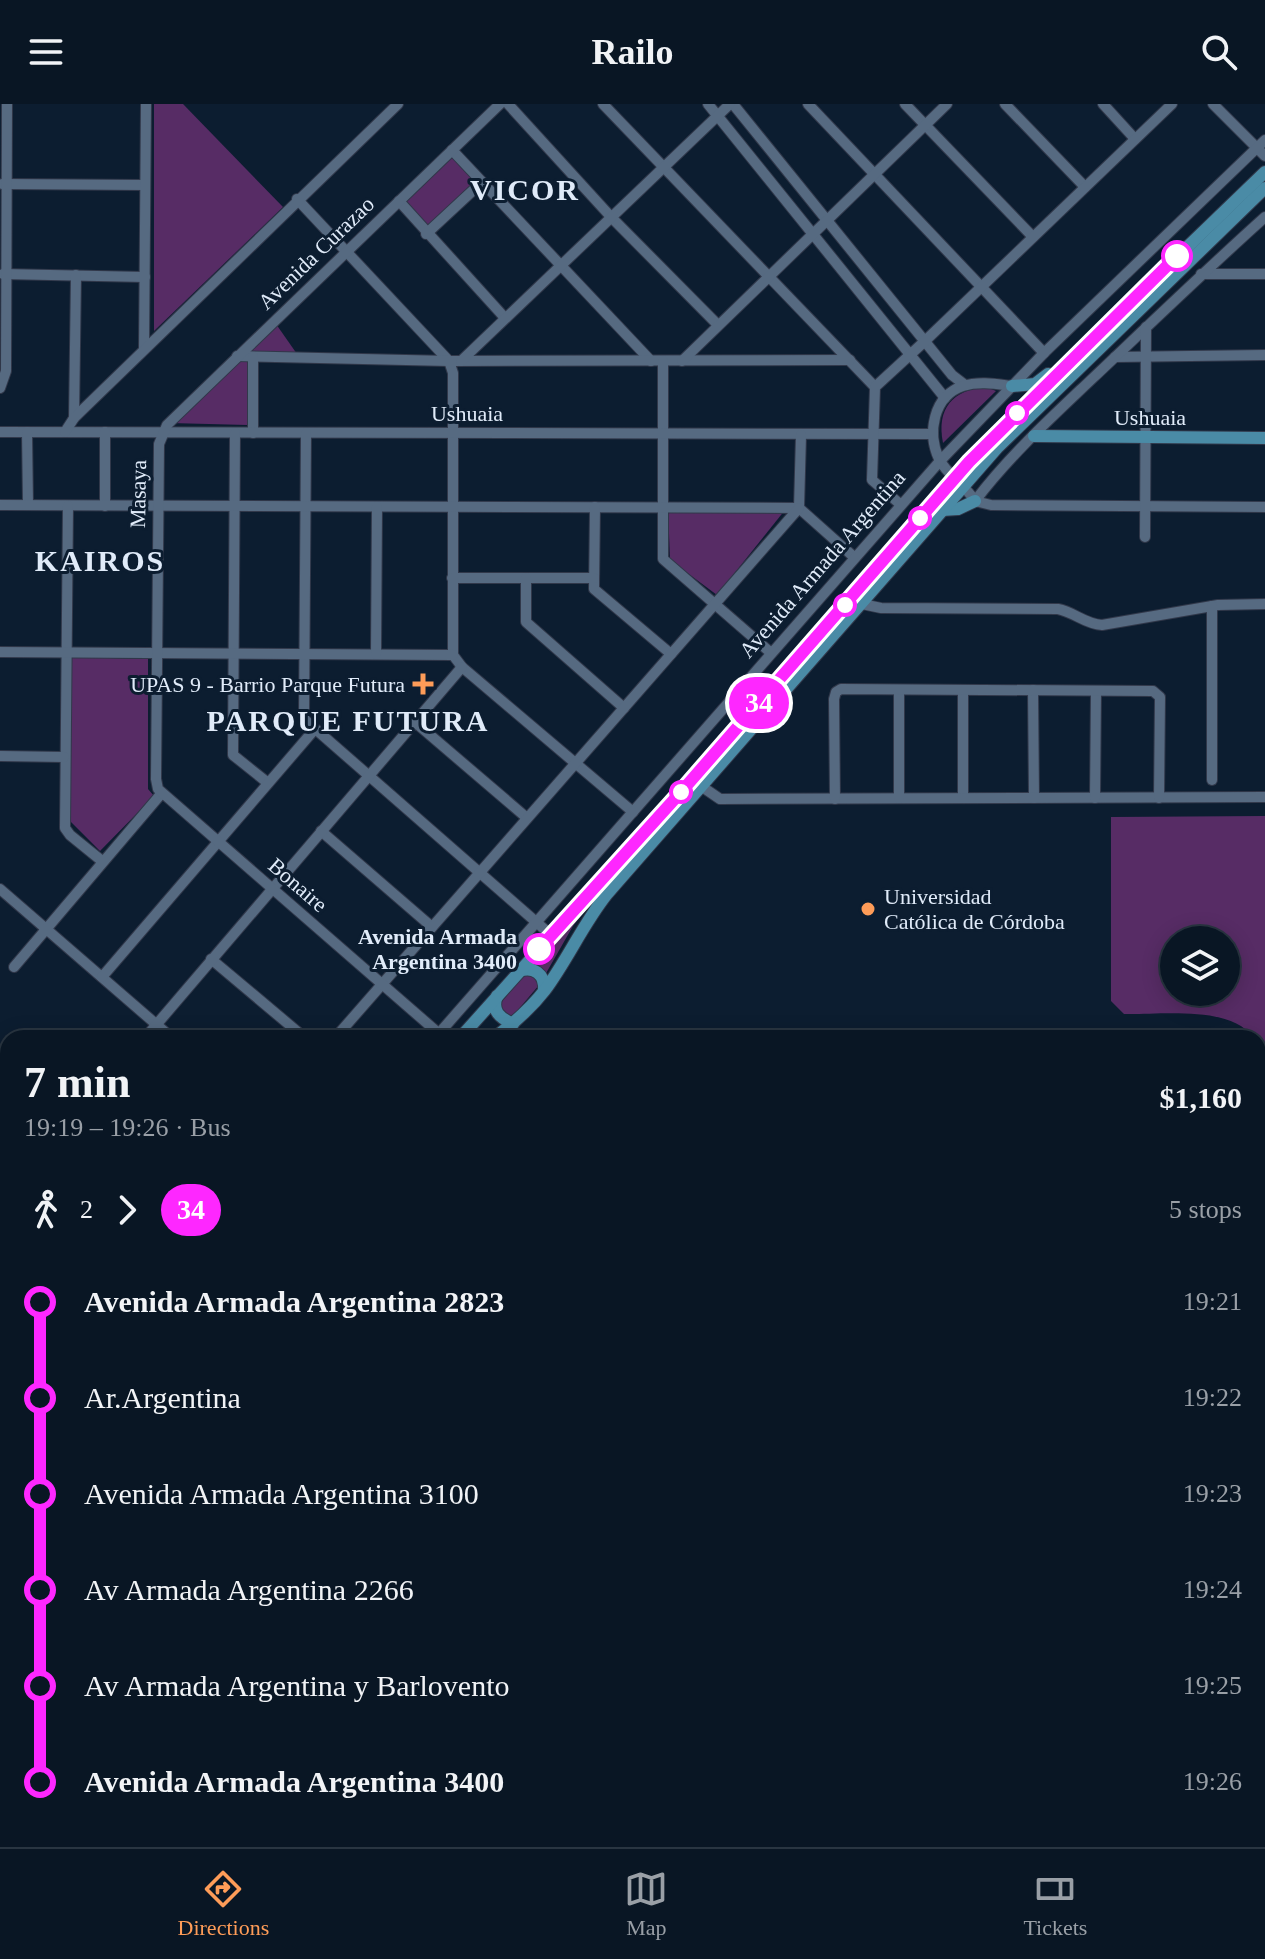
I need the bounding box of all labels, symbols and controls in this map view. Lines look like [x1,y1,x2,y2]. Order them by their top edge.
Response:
icon: menu [24,30,68,74]
icon: search [1197,30,1241,74]
text: Railo [591,32,674,72]
district label: VICOR [470,173,580,206]
street label: Avenida Curazao [253,191,379,315]
unlabelled marker [1162,241,1192,271]
street label: Ushuaia [431,401,503,426]
unlabelled marker [1006,402,1028,424]
street label: Ushuaia [1114,405,1186,430]
street label: Masaya [125,459,151,528]
street label: Avenida Armada Argentina [734,465,910,663]
unlabelled marker [909,507,931,529]
district label: KAIROS [35,544,165,577]
unlabelled marker [834,594,856,616]
place label: UPAS 9 - Barrio Parque Futura [130,672,405,697]
marker: UPAS 9 - Barrio Parque Futura [412,673,434,695]
line badge: 34 [723,677,795,729]
text: 34 [745,687,773,718]
district label: PARQUE FUTURA [207,704,489,737]
unlabelled marker [670,781,692,803]
street label: Bonaire [264,853,332,917]
place label: Universidad Católica de Córdoba [884,884,1065,934]
marker: Universidad Católica de Córdoba [859,900,877,918]
place label: Avenida Armada Argentina 3400 [358,924,517,974]
map controls [1160,926,1240,1006]
button: layers [1160,926,1240,1006]
marker: Avenida Armada Argentina 3400 [524,934,554,964]
text: 7 min [24,1058,130,1107]
text: $1,160 [1160,1081,1242,1114]
text: 19:19 – 19:26 · Bus [24,1113,231,1142]
icon: walk [24,1188,68,1232]
icon: forward [105,1188,149,1232]
text: 34 [177,1194,205,1225]
text: 2 [80,1195,93,1224]
text: 5 stops [1169,1195,1242,1224]
text: Avenida Armada Argentina 2823 [84,1285,504,1318]
text: 19:21 [1183,1287,1242,1316]
text: Ar.Argentina [84,1381,241,1414]
text: 19:22 [1183,1383,1242,1412]
text: Avenida Armada Argentina 3100 [84,1477,479,1510]
text: 19:23 [1183,1479,1242,1508]
text: Av Armada Argentina 2266 [84,1573,414,1606]
text: 19:24 [1183,1575,1242,1604]
text: Av Armada Argentina y Barlovento [84,1669,509,1702]
text: 19:25 [1183,1671,1242,1700]
text: Avenida Armada Argentina 3400 [84,1765,504,1798]
text: 19:26 [1183,1767,1242,1796]
tab: Directions [178,1867,269,1941]
tab: Map [624,1867,668,1941]
tab: Tickets [1023,1867,1087,1941]

